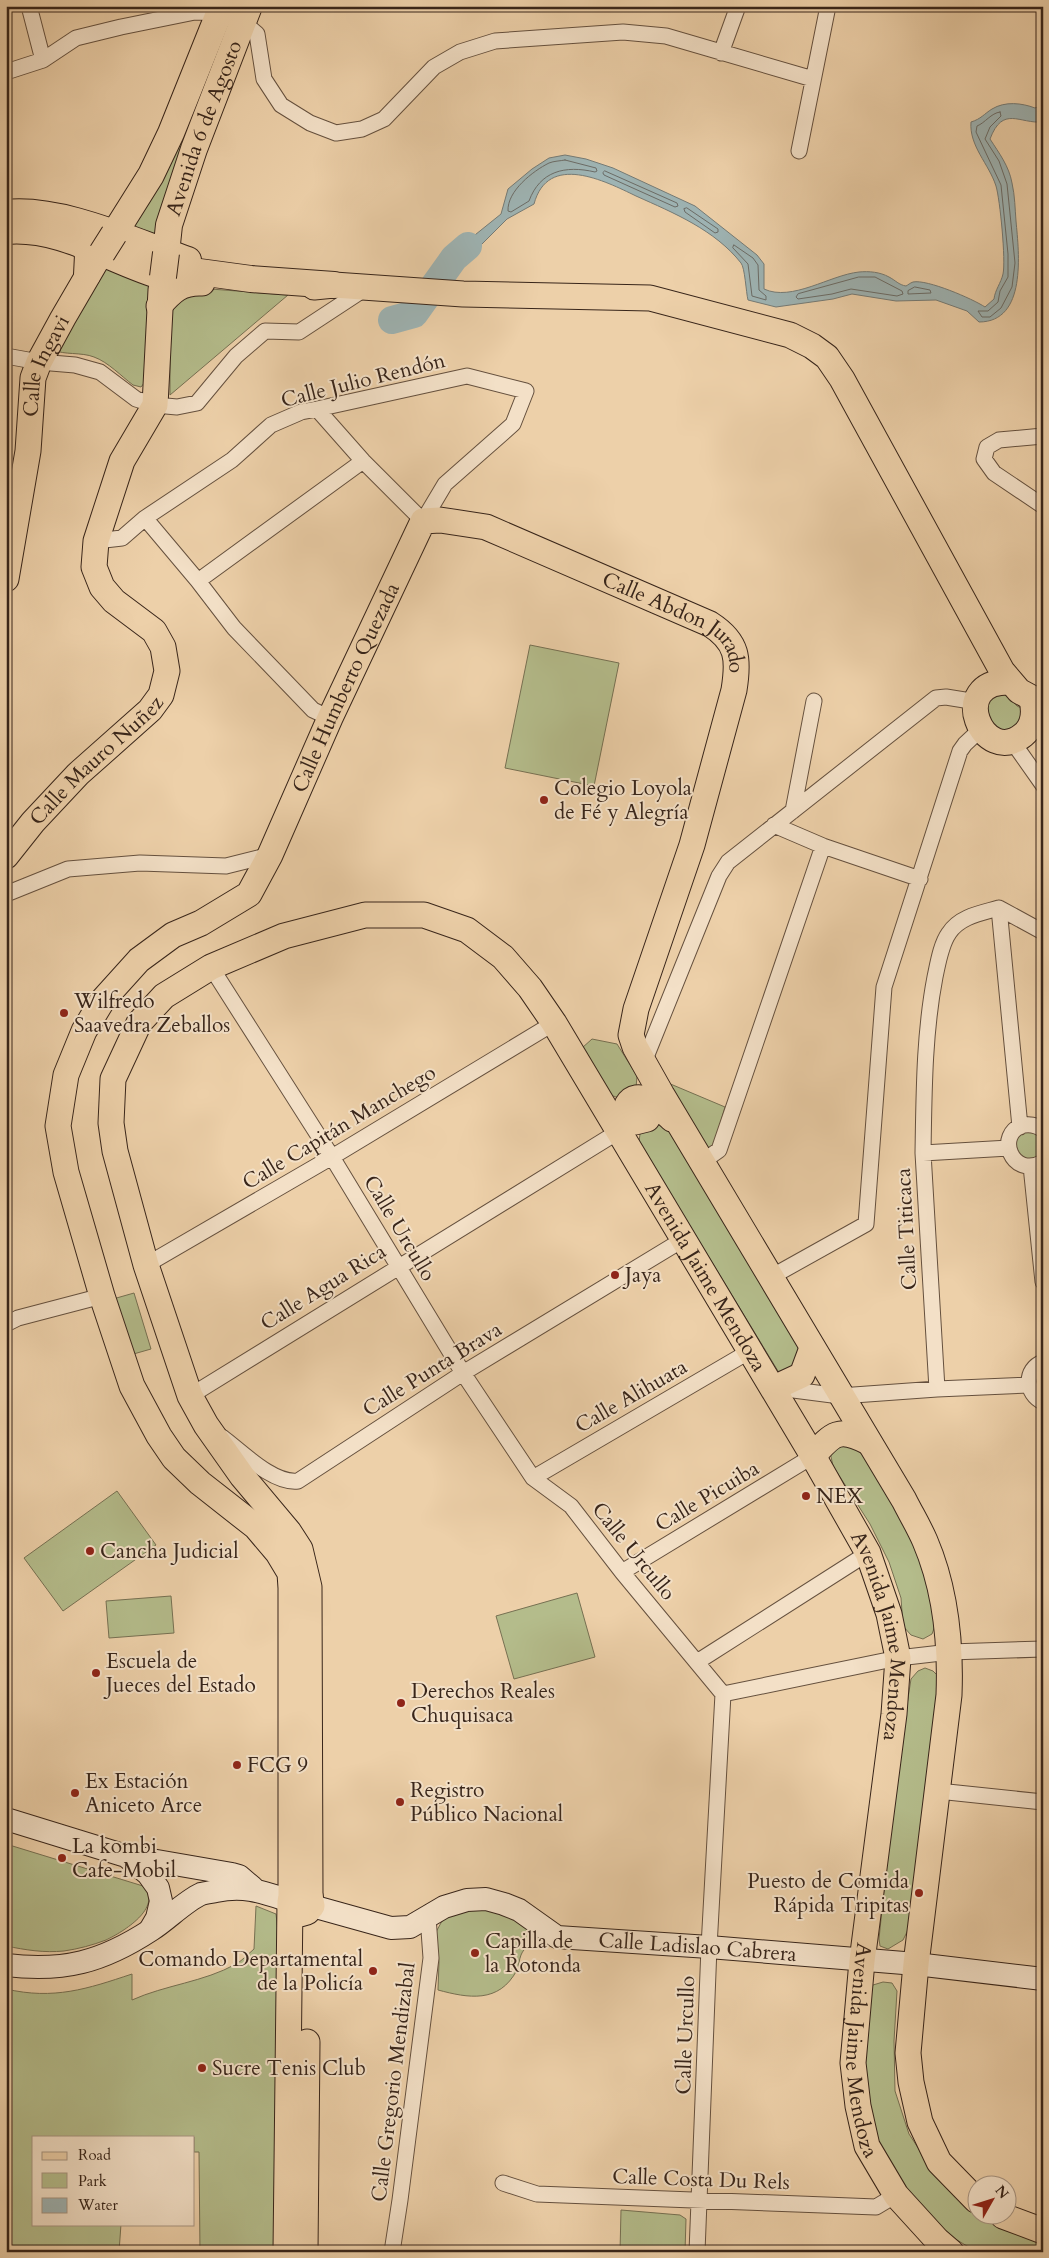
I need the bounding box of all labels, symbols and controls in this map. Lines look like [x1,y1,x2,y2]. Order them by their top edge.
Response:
street label: Avenida 6 de Agosto [159,36,249,220]
street label: Calle Ingavi [16,310,77,418]
street label: Calle Julio Rendón [278,346,448,415]
street label: Calle Abdon Jurado [598,565,750,673]
street label: Calle Humberto Quezada [285,578,407,797]
street label: Calle Mauro Nuñez [23,689,171,832]
place label: Colegio Loyola de Fé y Alegría [554,774,692,827]
marker: Colegio Loyola de Fé y Alegría [538,794,550,806]
place label: Wilfredo Saavedra Zeballos [73,987,230,1040]
marker: Wilfredo Saavedra Zeballos [58,1007,70,1019]
street label: Calle Capitán Manchego [237,1058,441,1197]
street label: Calle Titicaca [889,1167,924,1291]
street label: Calle Urcullo [357,1170,443,1287]
street label: Avenida Jaime Mendoza [637,1177,773,1377]
street label: Calle Agua Rica [255,1237,392,1338]
place label: Jaya [622,1261,661,1290]
marker: Jaya [609,1269,621,1281]
street label: Calle Punta Brava [357,1315,507,1424]
street label: Calle Alihuata [570,1353,693,1440]
street label: Calle Picuiba [650,1454,765,1539]
place label: NEX [816,1482,864,1511]
marker: NEX [800,1490,812,1502]
street label: Calle Urcullo [585,1496,682,1607]
street label: Avenida Jaime Mendoza [843,1526,912,1743]
place label: Cancha Judicial [100,1537,239,1566]
marker: Cancha Judicial [84,1545,96,1557]
place label: Escuela de Jueces del Estado [103,1647,256,1700]
marker: Escuela de Jueces del Estado [90,1667,102,1679]
place label: Derechos Reales Chuquisaca [411,1677,555,1730]
marker: Derechos Reales Chuquisaca [395,1697,407,1709]
place label: FCG 9 [247,1751,308,1780]
marker: FCG 9 [231,1759,243,1771]
place label: Ex Estación Aniceto Arce [85,1767,202,1820]
place label: Registro Público Nacional [410,1776,563,1829]
marker: Ex Estación Aniceto Arce [69,1787,81,1799]
marker: Registro Público Nacional [394,1796,406,1808]
place label: La kombi Cafe-Mobil [72,1832,176,1885]
marker: La kombi Cafe-Mobil [56,1852,68,1864]
place label: Puesto de Comida Rápida Tripitas [747,1867,909,1920]
marker: Puesto de Comida Rápida Tripitas [913,1887,925,1899]
street label: Calle Ladislao Cabrera [598,1926,798,1969]
place label: Capilla de la Rotonda [485,1927,581,1980]
street label: Avenida Jaime Mendoza [838,1941,885,2163]
place label: Comando Departamental de la Policía [138,1945,363,1998]
marker: Capilla de la Rotonda [469,1947,481,1959]
street label: Calle Gregorio Mendizabal [364,1961,423,2203]
marker: Comando Departamental de la Policía [367,1965,379,1977]
street label: Calle Urcullo [669,1975,702,2095]
place label: Sucre Tenis Club [212,2054,366,2083]
marker: Sucre Tenis Club [196,2062,208,2074]
legend [32,2136,195,2226]
text: Road [78,2145,111,2165]
street label: Calle Costa Du Rels [612,2162,790,2197]
text: Park [78,2171,107,2191]
north arrow [966,2176,1016,2226]
text: N [991,2181,1013,2203]
text: Water [77,2195,119,2215]

